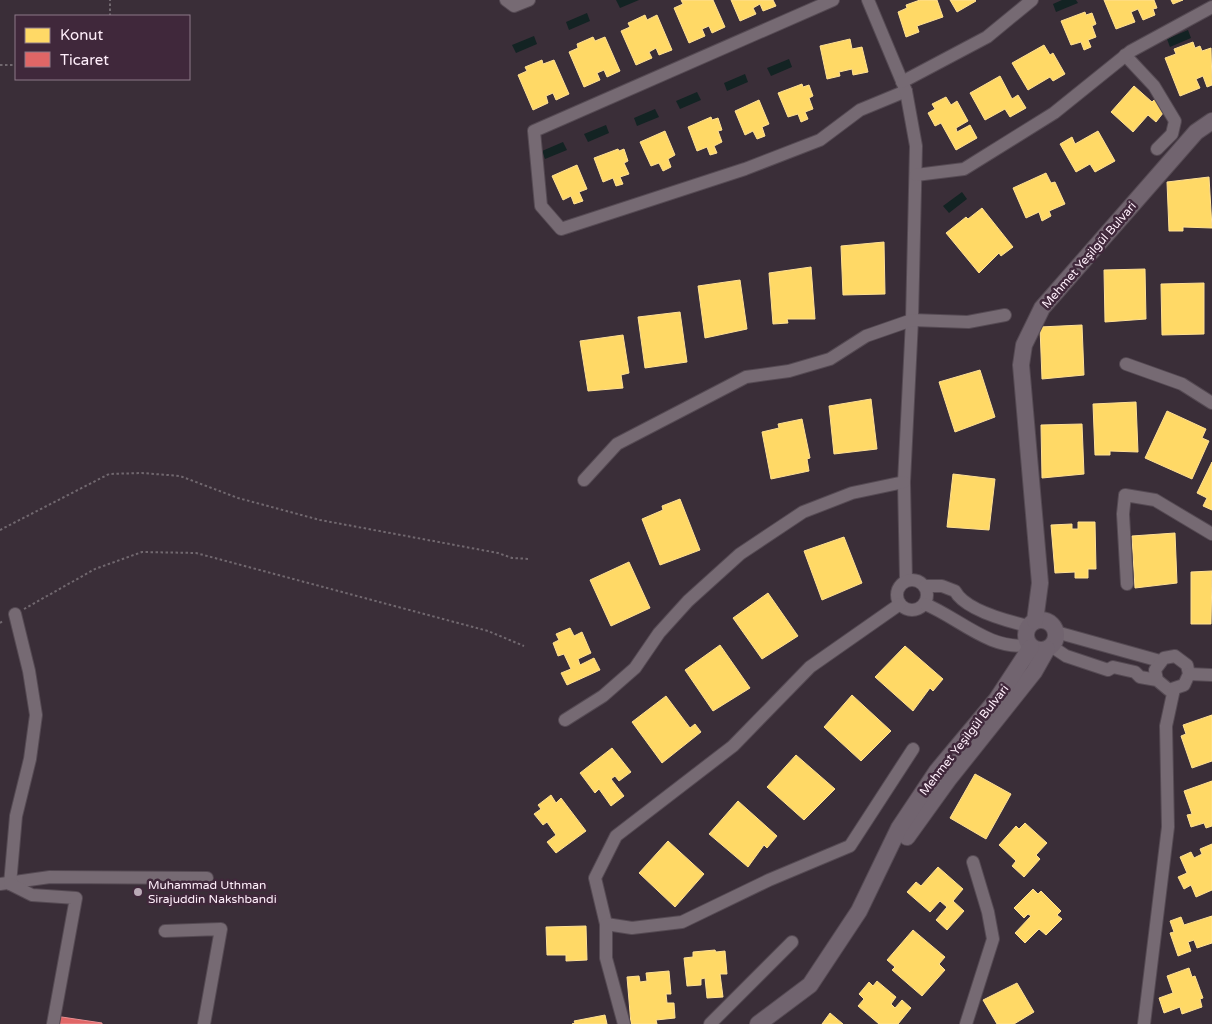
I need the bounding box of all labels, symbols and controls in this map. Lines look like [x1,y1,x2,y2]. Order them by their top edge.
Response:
legend [15,15,190,80]
text: Konut [60,26,103,44]
text: Ticaret [60,51,109,69]
street label: Mehmet Yeşilgül Bulvari [1039,199,1139,311]
street label: Mehmet Yeşilgül Bulvari [916,682,1012,798]
place label: Muhammad Uthman Sirajuddin Nakshbandi [148,878,277,906]
marker: Muhammad Uthman Sirajuddin Nakshbandi [132,886,144,898]

